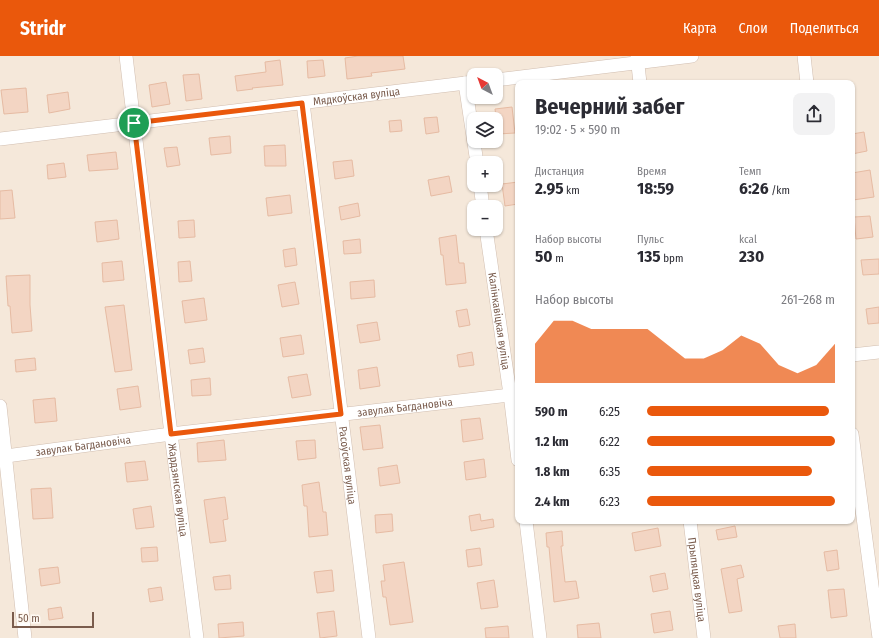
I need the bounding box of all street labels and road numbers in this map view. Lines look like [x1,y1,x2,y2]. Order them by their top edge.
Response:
street label: Мядкоўская вуліца [312,84,401,108]
street label: Калінкавіцкая вуліца [486,271,513,371]
street label: завулак Багдановіча [357,395,453,419]
street label: Расоўская вуліца [336,425,359,505]
street label: завулак Багдановіча [35,433,132,458]
street label: Жардзянская вуліца [166,442,191,537]
street label: Прыпяцкая вуліца [685,536,709,623]

